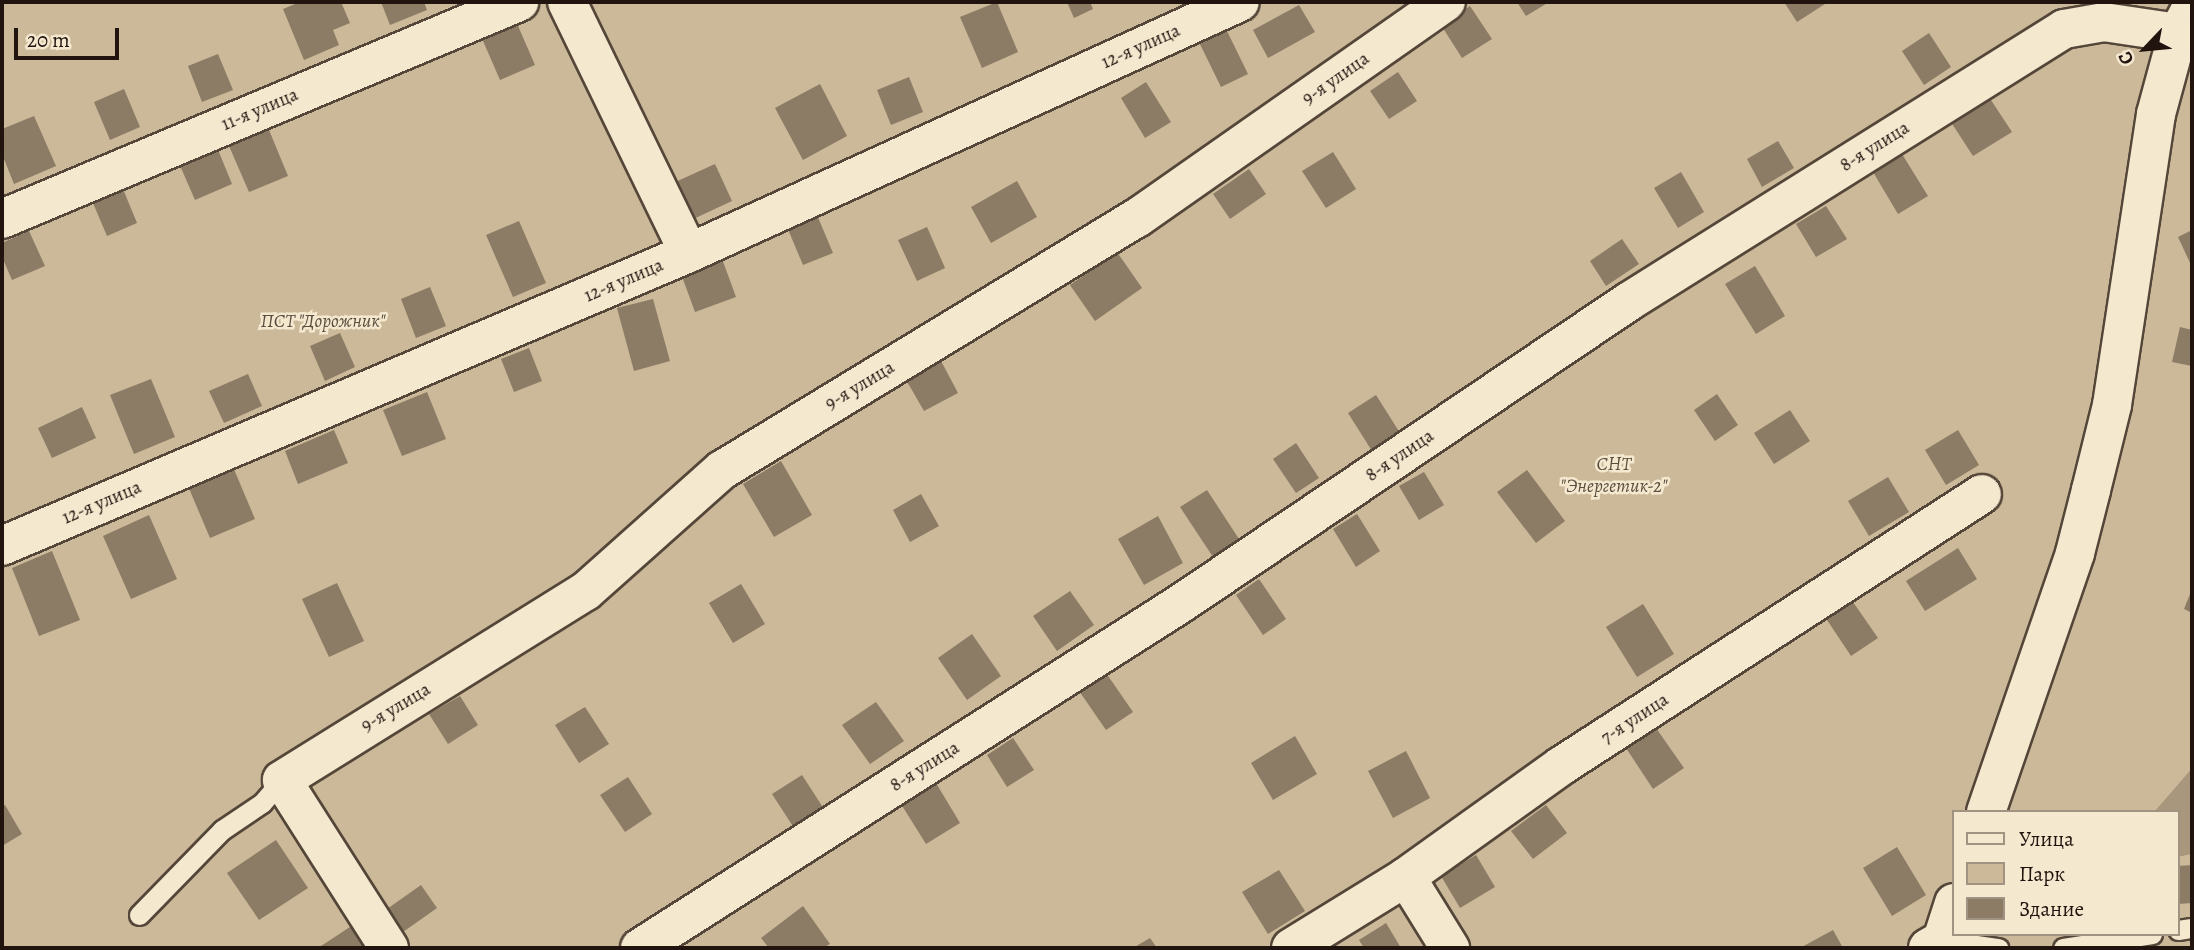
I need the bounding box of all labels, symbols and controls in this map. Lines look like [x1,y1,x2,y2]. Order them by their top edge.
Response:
scale bar [18,14,122,58]
north arrow [2110,14,2180,84]
street label: 12-я улица [1098,20,1184,74]
text: 20 m [27,26,70,54]
text: С [2112,47,2140,69]
street label: 9-я улица [1298,48,1374,110]
street label: 11-я улица [218,84,302,136]
street label: 8-я улица [1836,117,1914,177]
street label: 12-я улица [581,254,667,308]
park label: ПСТ "Дорожник" [260,311,386,333]
street label: 9-я улица [821,356,899,416]
street label: 8-я улица [1361,425,1439,487]
park label: СHТ "Энергетик-2" [1560,454,1668,498]
street label: 12-я улица [59,476,145,530]
street label: 9-я улица [357,678,435,738]
street label: 7-я улица [1597,689,1673,749]
street label: 8-я улица [886,737,964,797]
legend [1952,810,2180,936]
text: Улица [2019,825,2074,853]
text: Парк [2019,860,2065,888]
text: Здание [2019,895,2084,923]

